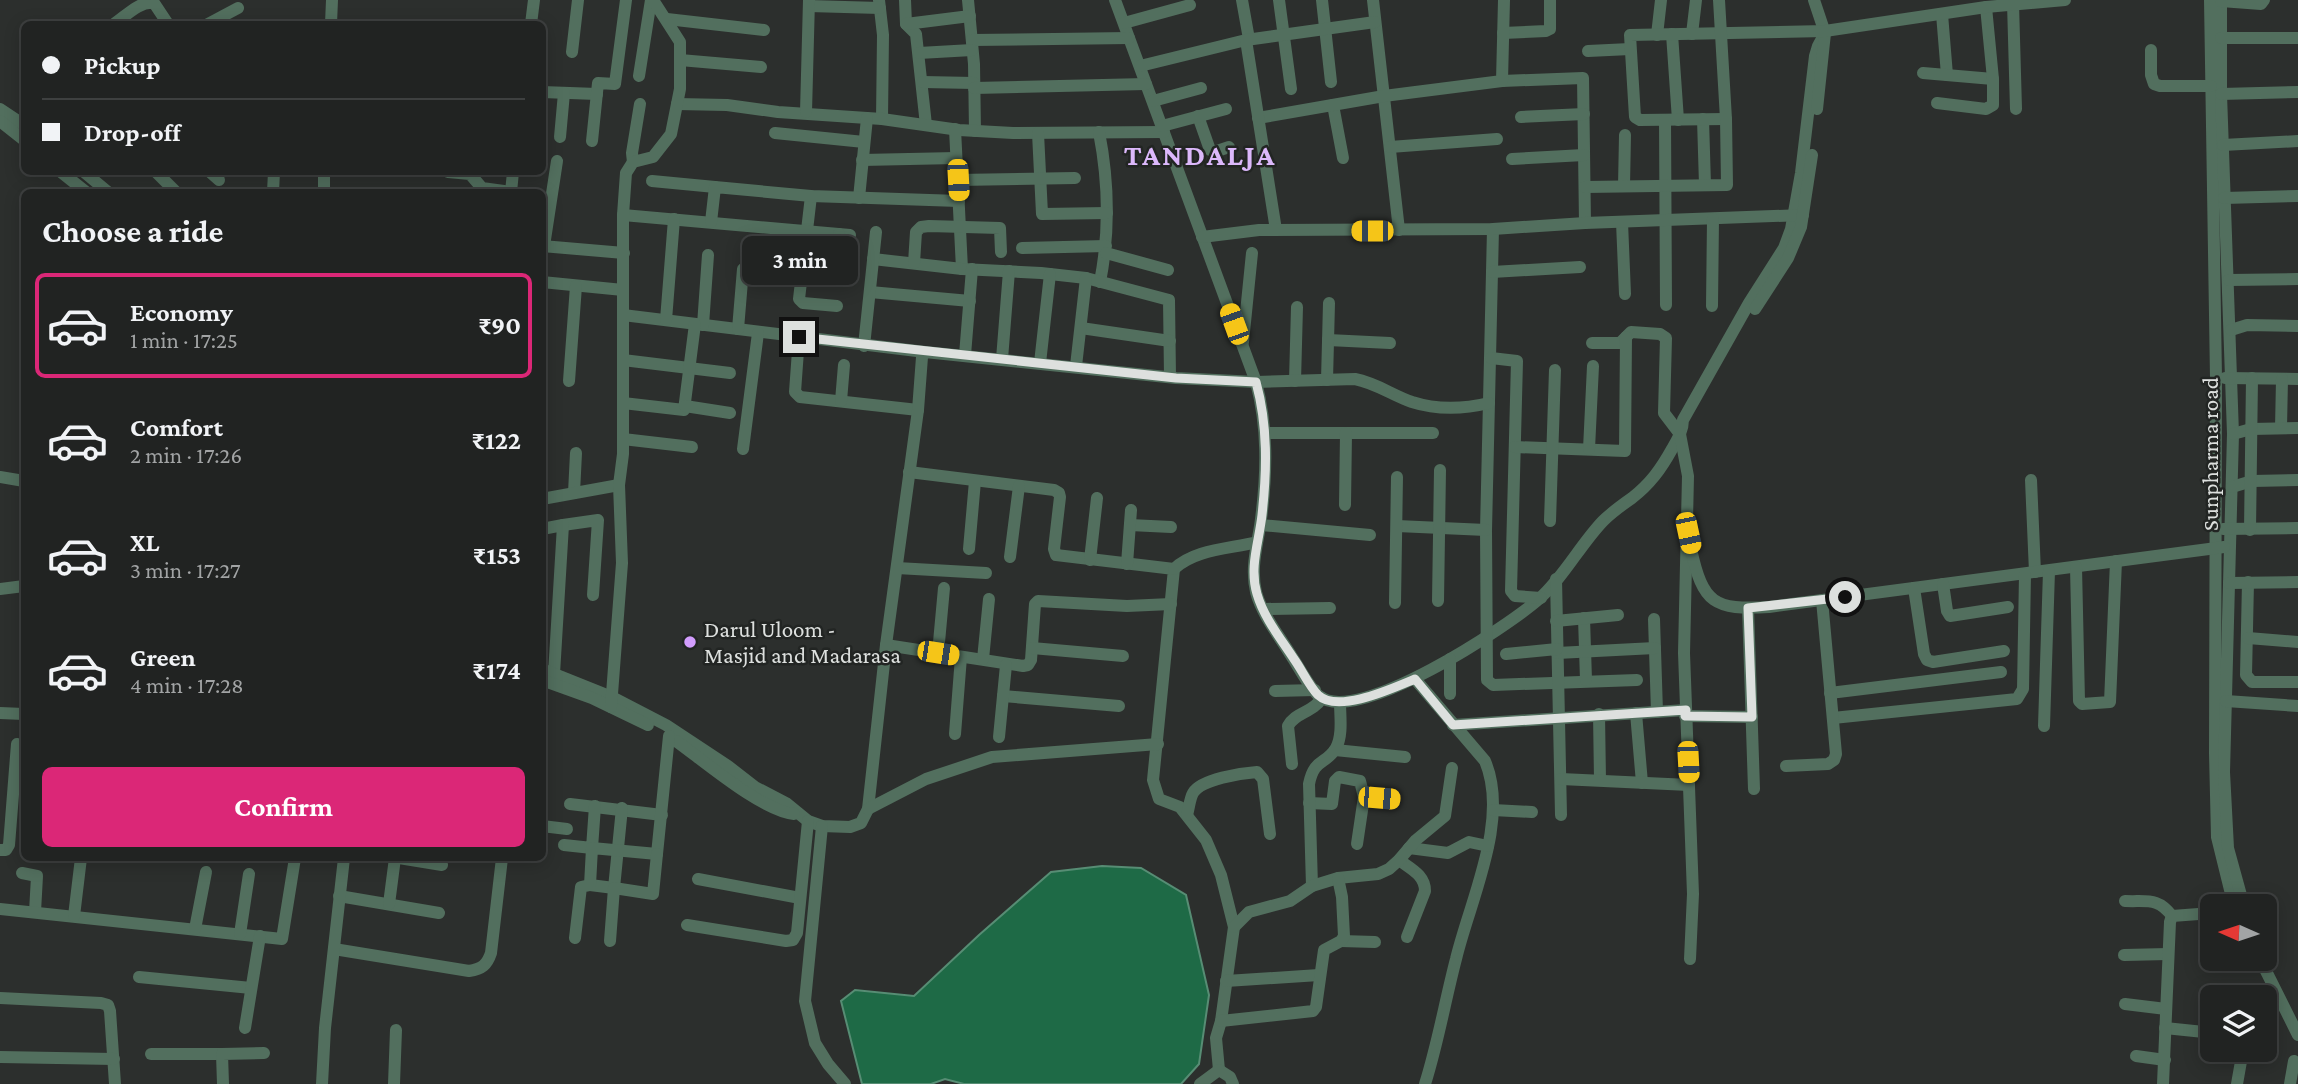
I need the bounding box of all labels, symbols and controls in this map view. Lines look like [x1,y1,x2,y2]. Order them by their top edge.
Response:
text: Pickup [84,51,161,80]
text: Drop-off [84,118,181,147]
district label: TANDALJA [1124,138,1276,171]
car [947,158,970,202]
text: Choose a ride [42,213,223,249]
car [1352,221,1394,242]
callout: 3 min [741,236,857,284]
text: 3 min [772,247,828,273]
icon: car [46,294,109,357]
text: Economy [130,298,233,327]
car [1217,301,1252,347]
text: ₹90 [478,311,521,340]
route end [783,321,815,353]
text: 1 min · 17:25 [130,327,238,353]
street label: Sunpharma road [2197,377,2223,531]
icon: car [46,409,109,472]
text: Comfort [130,413,223,442]
text: ₹122 [471,426,521,455]
text: 2 min · 17:26 [130,442,242,468]
car [1674,510,1703,556]
icon: car [46,524,109,587]
text: XL [130,528,159,557]
text: ₹153 [473,541,521,570]
text: 3 min · 17:27 [130,557,241,583]
route start [1829,581,1861,613]
place label: Darul Uloom - Masjid and Madarasa [704,616,901,668]
marker: Darul Uloom - Masjid and Madarasa [682,634,698,650]
icon: car [46,639,109,702]
car [916,639,961,667]
text: Green [130,643,196,672]
text: ₹174 [472,656,521,685]
text: 4 min · 17:28 [130,672,244,698]
car [1677,740,1700,784]
button: Confirm [42,767,525,847]
car [1358,786,1401,810]
north arrow [2200,894,2277,971]
map controls [2200,894,2277,1062]
button: layers [2200,985,2277,1062]

